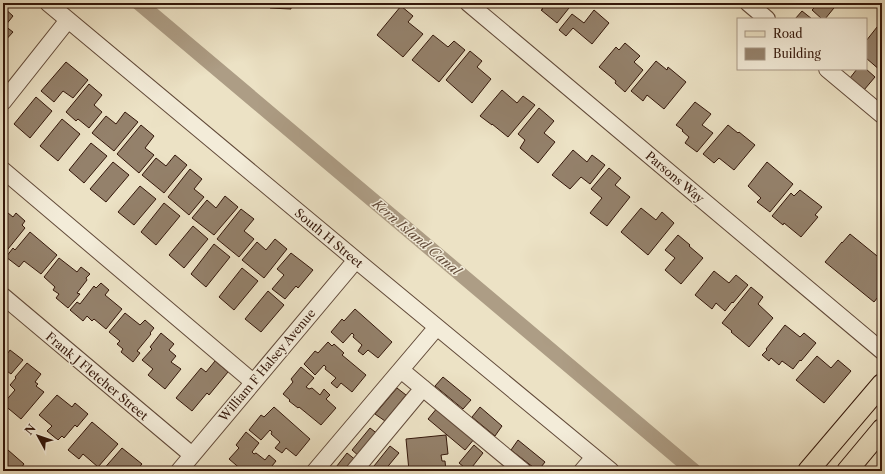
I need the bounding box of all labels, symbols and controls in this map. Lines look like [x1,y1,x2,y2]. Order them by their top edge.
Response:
legend [737,18,867,70]
text: Road [773,26,803,41]
text: Building [773,46,821,61]
street label: Parsons Way [643,148,708,206]
water label: Kern Island Canal [369,195,466,280]
street label: South H Street [292,205,367,271]
street label: William F Halsey Avenue [215,305,319,425]
street label: Frank J Fletcher Street [43,329,152,424]
north arrow [18,416,58,456]
text: N [22,421,39,438]

